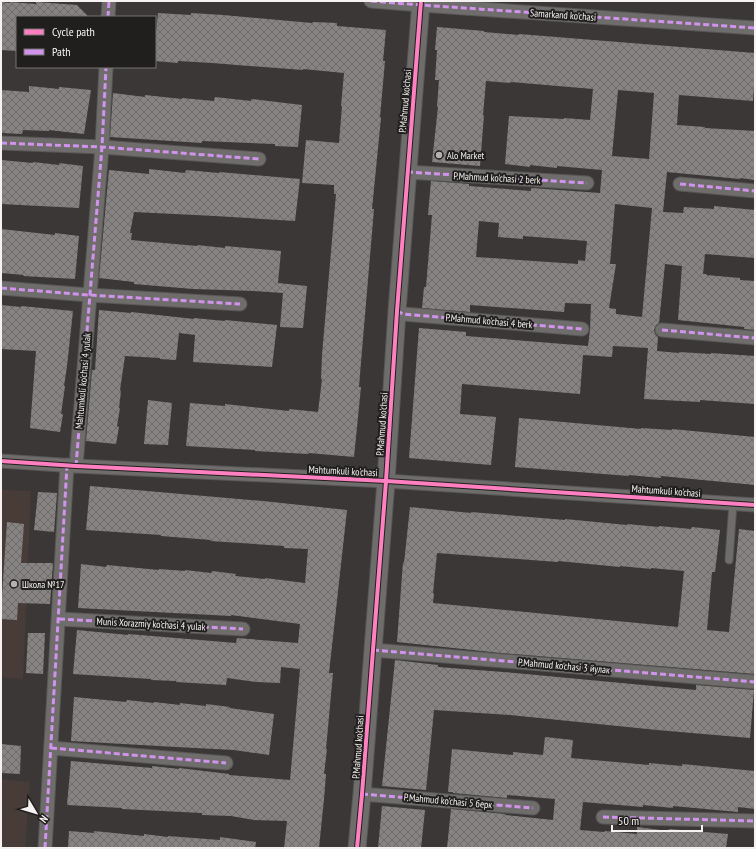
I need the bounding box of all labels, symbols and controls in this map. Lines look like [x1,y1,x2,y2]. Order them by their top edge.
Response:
street label: Samarkand ko'chasi [529,6,597,24]
legend [16,16,156,68]
text: Cycle path [52,24,95,39]
text: Path [52,44,70,59]
street label: P.Mahmud ko'chasi [396,69,414,133]
place label: Alo Market [447,149,485,162]
marker: Alo Market [434,150,444,160]
street label: P.Mahmud ko'chasi 2 berk [453,169,541,187]
street label: P.Mahmud ko'chasi 4 berk [445,311,533,331]
street label: Mahtumkuli ko'chasi 4 yulak [72,332,94,430]
street label: P.Mahmud ko'chasi [373,392,391,456]
street label: Mahtumkuli ko'chasi [308,463,378,479]
street label: Mahtumkuli ko'chasi [631,482,701,500]
place label: Школа №17 [22,578,65,591]
marker: Школа №17 [9,579,19,589]
street label: Munis Xorazmiy ko'chasi 4 yulak [96,615,206,633]
street label: P.Mahmud ko'chasi 3 йулак [518,656,611,677]
street label: P.Mahmud ko'chasi [349,715,367,779]
street label: P.Mahmud ko'chasi 5 берк [403,791,493,811]
north arrow [16,793,56,833]
scale bar [612,807,702,833]
text: N [37,813,51,826]
text: 50 m [618,813,639,828]

